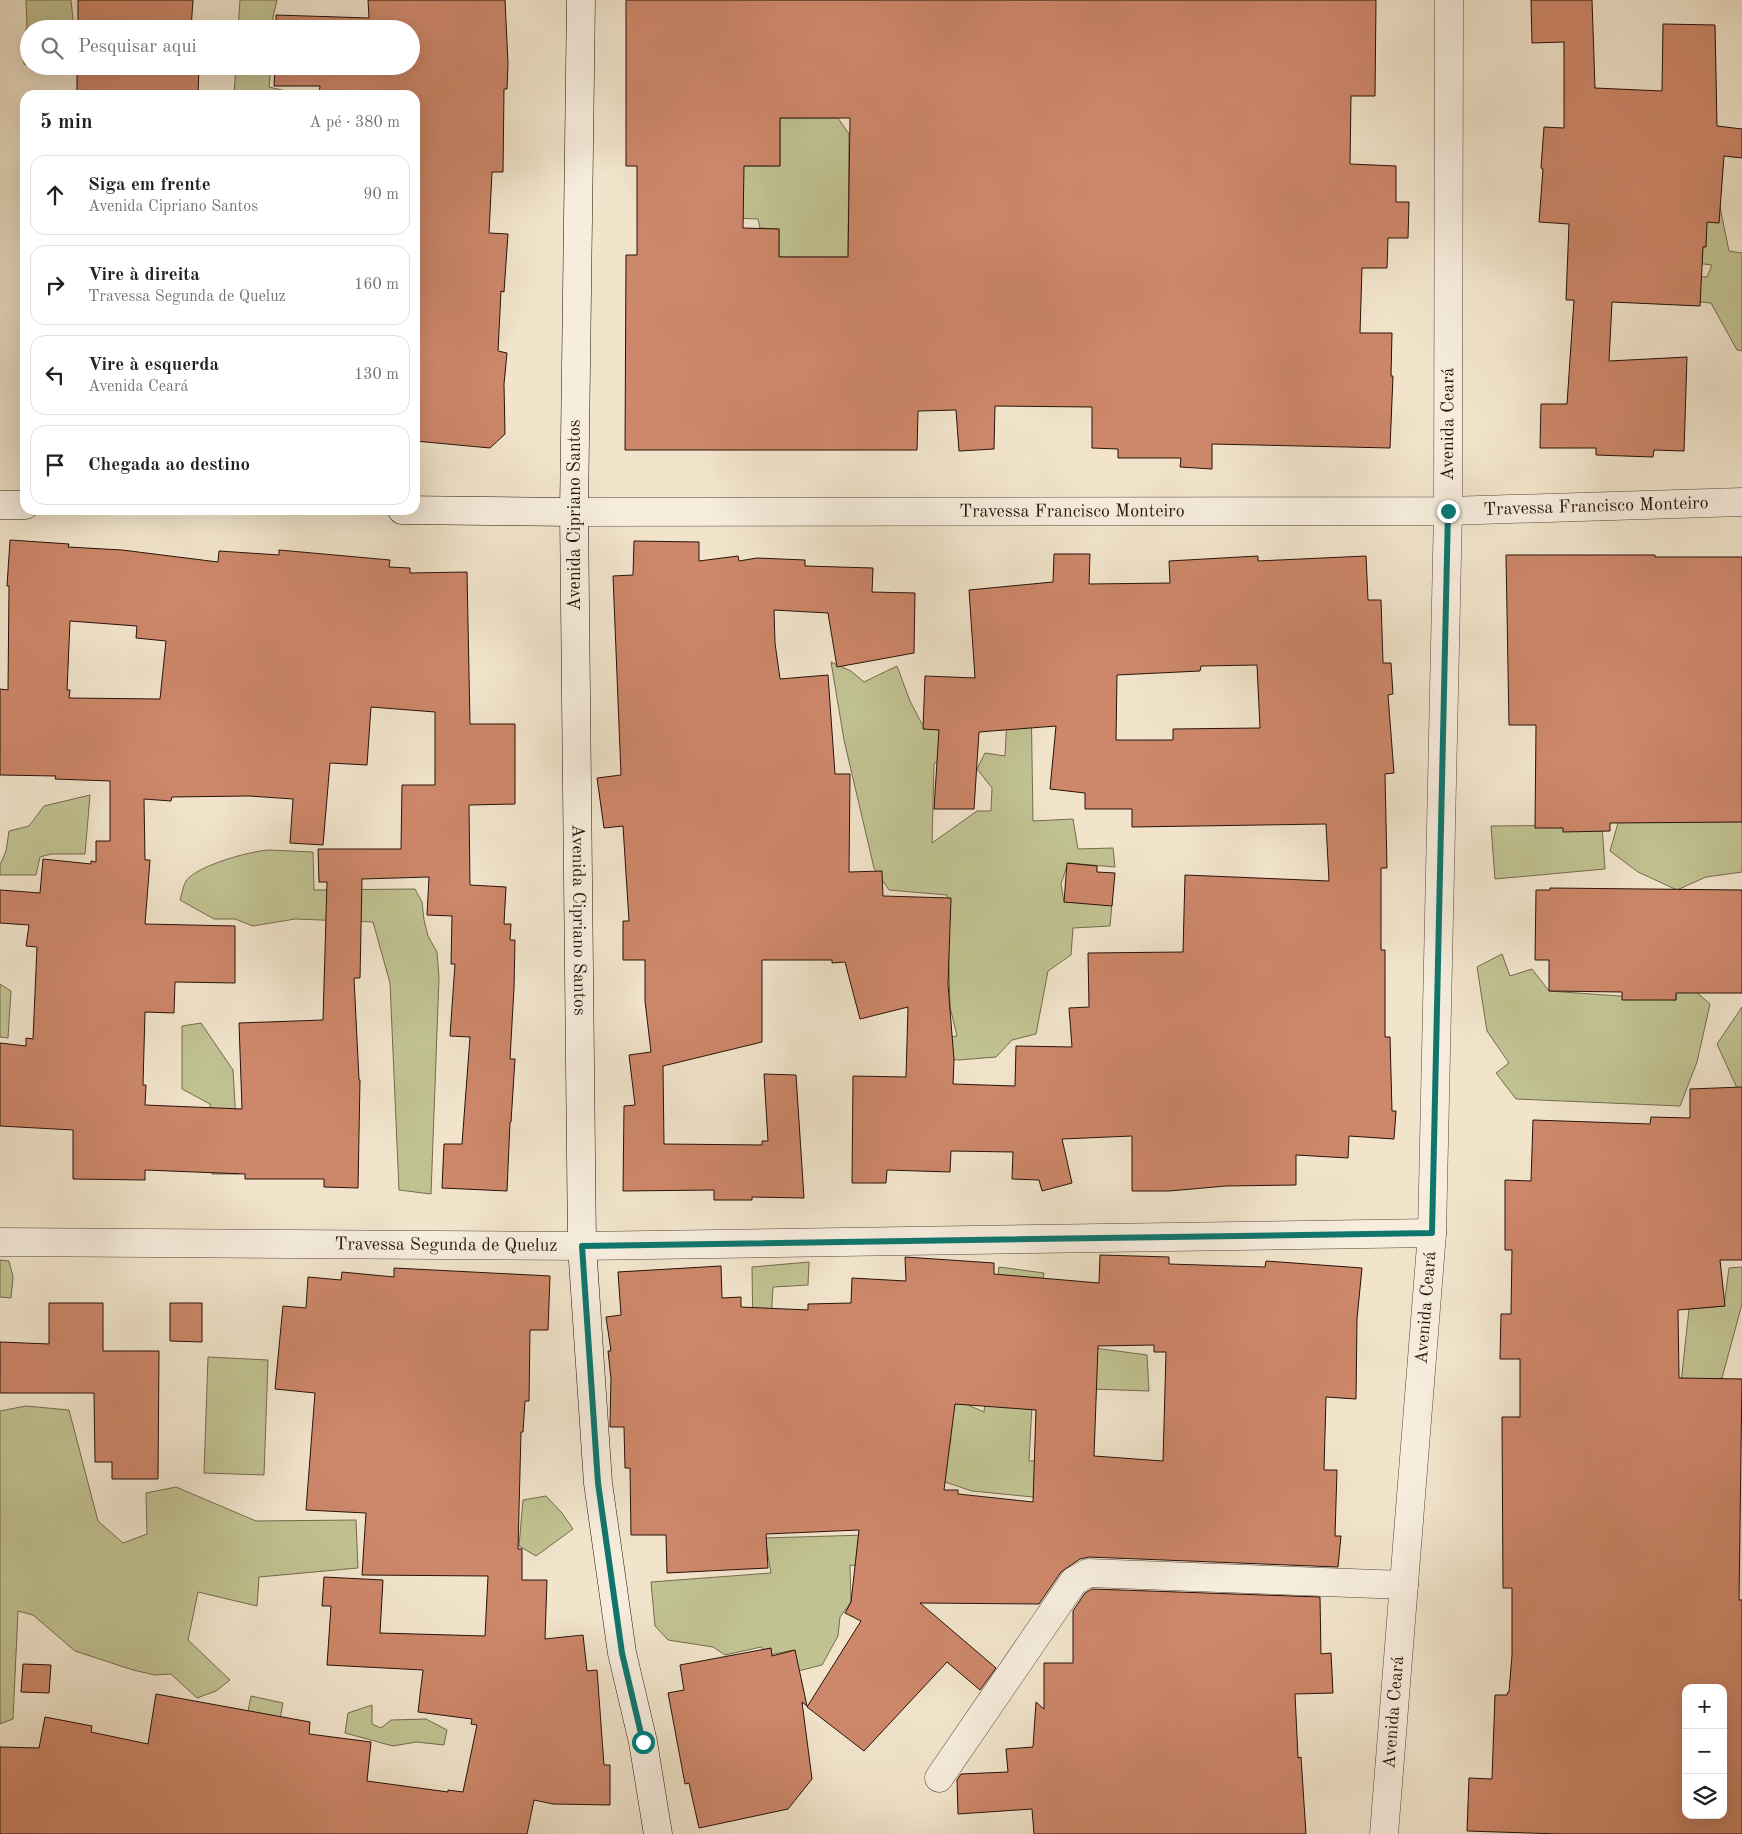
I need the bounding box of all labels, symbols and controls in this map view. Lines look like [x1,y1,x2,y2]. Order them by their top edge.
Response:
search box [20,20,420,75]
icon: search [38,34,66,62]
text: Pesquisar aqui [78,38,197,57]
text: 5 min [40,112,93,133]
text: A pé · 380 m [309,115,400,131]
text: Siga em frente [88,176,211,195]
icon: ahead [41,181,69,209]
text: 90 m [363,187,399,203]
text: Avenida Cipriano Santos [88,199,258,215]
text: Vire à direita [88,266,200,285]
icon: right [41,271,69,299]
text: 160 m [354,277,399,293]
text: Travessa Segunda de Queluz [88,289,286,305]
text: Vire à esquerda [88,356,219,375]
icon: left [41,361,69,389]
text: 130 m [354,367,399,383]
street label: Avenida Ceará [1439,367,1457,481]
text: Avenida Ceará [88,379,188,395]
street label: Avenida Cipriano Santos [566,419,584,611]
icon: arrive [41,451,69,479]
text: Chegada ao destino [88,456,250,475]
street label: Travessa Francisco Monteiro [1483,494,1709,519]
route end [1437,500,1460,523]
street label: Travessa Francisco Monteiro [959,502,1185,521]
street label: Avenida Cipriano Santos [568,824,588,1016]
street label: Travessa Segunda de Queluz [335,1235,557,1255]
street label: Avenida Ceará [1413,1250,1440,1365]
street label: Avenida Ceará [1380,1655,1407,1769]
map controls [1682,1684,1727,1819]
button: + [1682,1684,1727,1729]
button: − [1682,1729,1727,1774]
route start [632,1731,655,1754]
button: layers [1682,1774,1727,1819]

